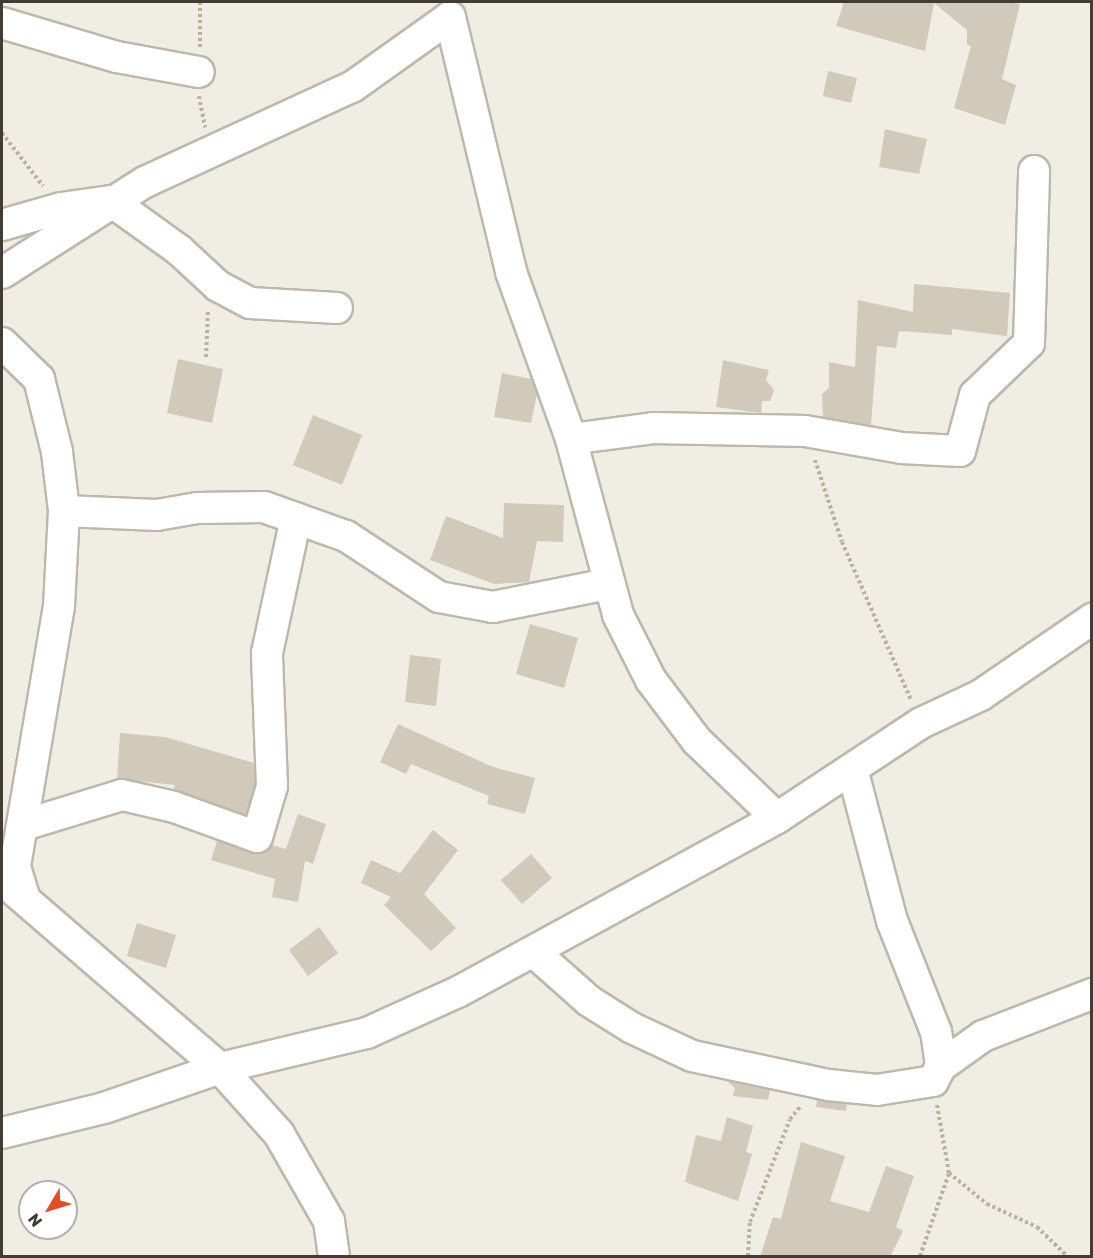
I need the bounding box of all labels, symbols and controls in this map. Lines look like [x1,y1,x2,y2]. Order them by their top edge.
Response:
north arrow [18,1180,78,1240]
text: N [24,1210,46,1231]

